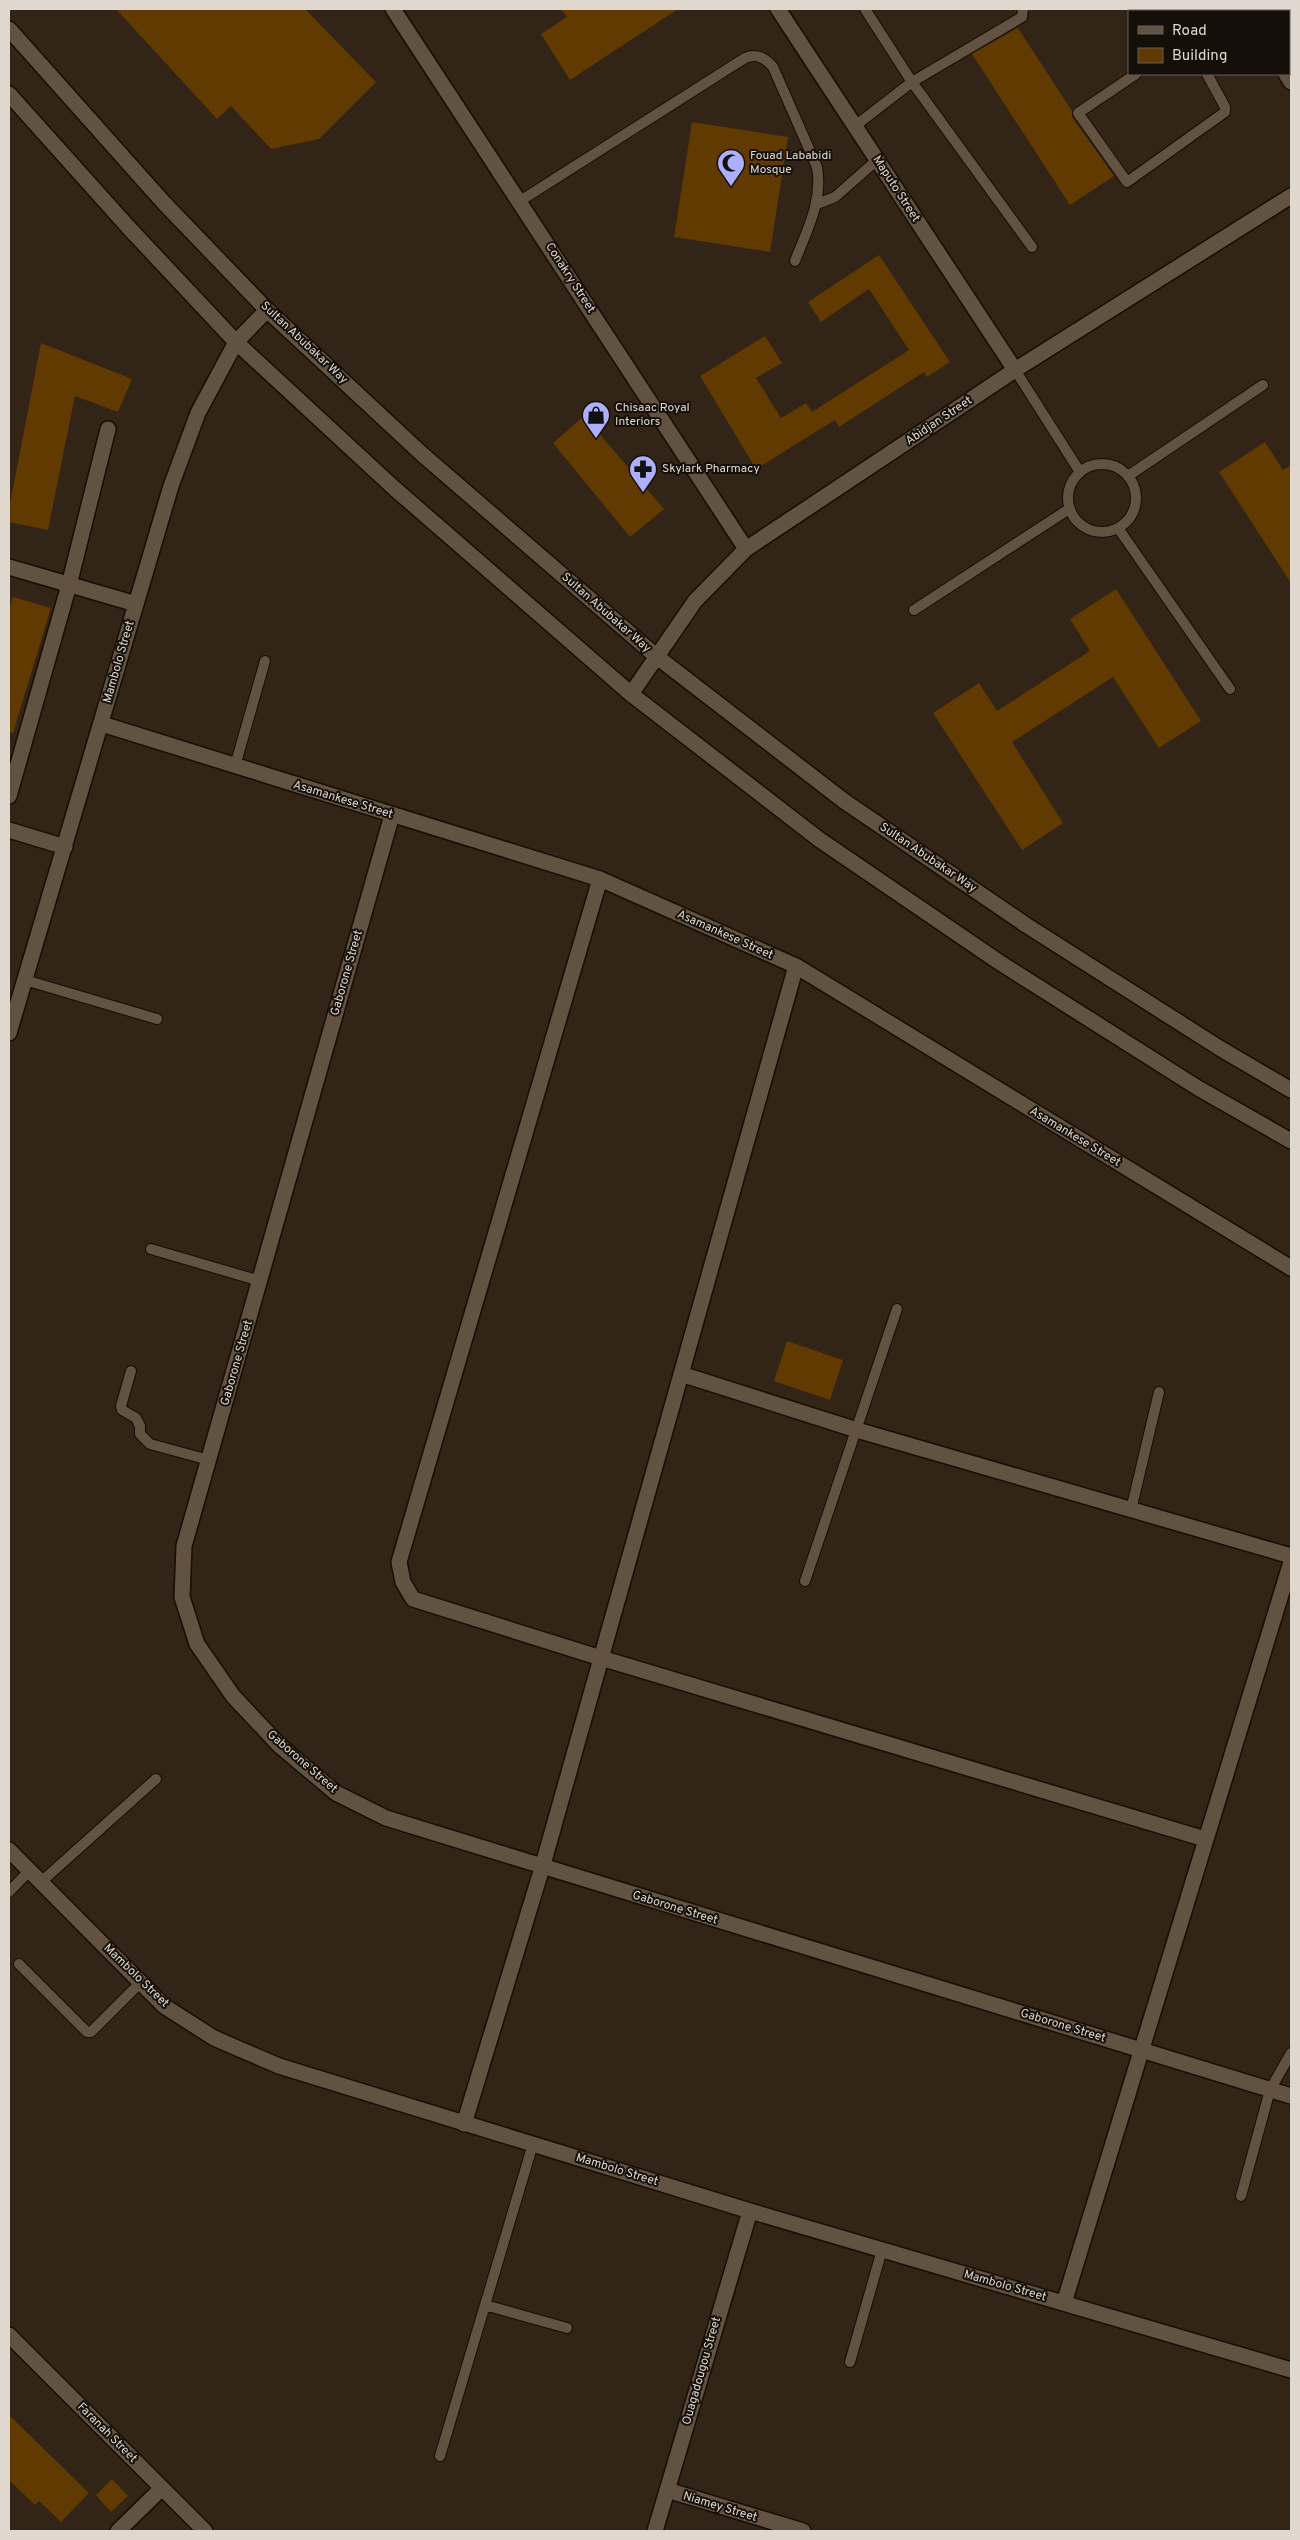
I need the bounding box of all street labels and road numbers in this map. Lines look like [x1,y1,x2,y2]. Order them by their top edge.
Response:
street label: Maputo Street [869,153,923,225]
street label: Conakry Street [541,240,599,316]
street label: Sultan Abubakar Way [257,298,351,388]
street label: Abidjan Street [903,393,975,449]
street label: Sultan Abubakar Way [558,570,654,656]
street label: Mambolo Street [100,619,138,705]
street label: Asamankese Street [291,777,395,823]
street label: Sultan Abubakar Way [876,819,980,897]
street label: Asamankese Street [674,907,776,963]
street label: Gaborone Street [327,928,367,1018]
street label: Asamankese Street [1026,1103,1124,1171]
street label: Gaborone Street [217,1318,257,1408]
street label: Gaborone Street [263,1727,341,1797]
street label: Gaborone Street [630,1887,720,1929]
street label: Mambolo Street [100,1941,172,2011]
street label: Gaborone Street [1018,2005,1108,2047]
street label: Mambolo Street [574,2150,660,2190]
street label: Mambolo Street [962,2267,1048,2305]
street label: Ouagadougou Street [679,2315,725,2427]
street label: Faranah Street [73,2399,141,2467]
street label: Niamey Street [681,2488,759,2526]

